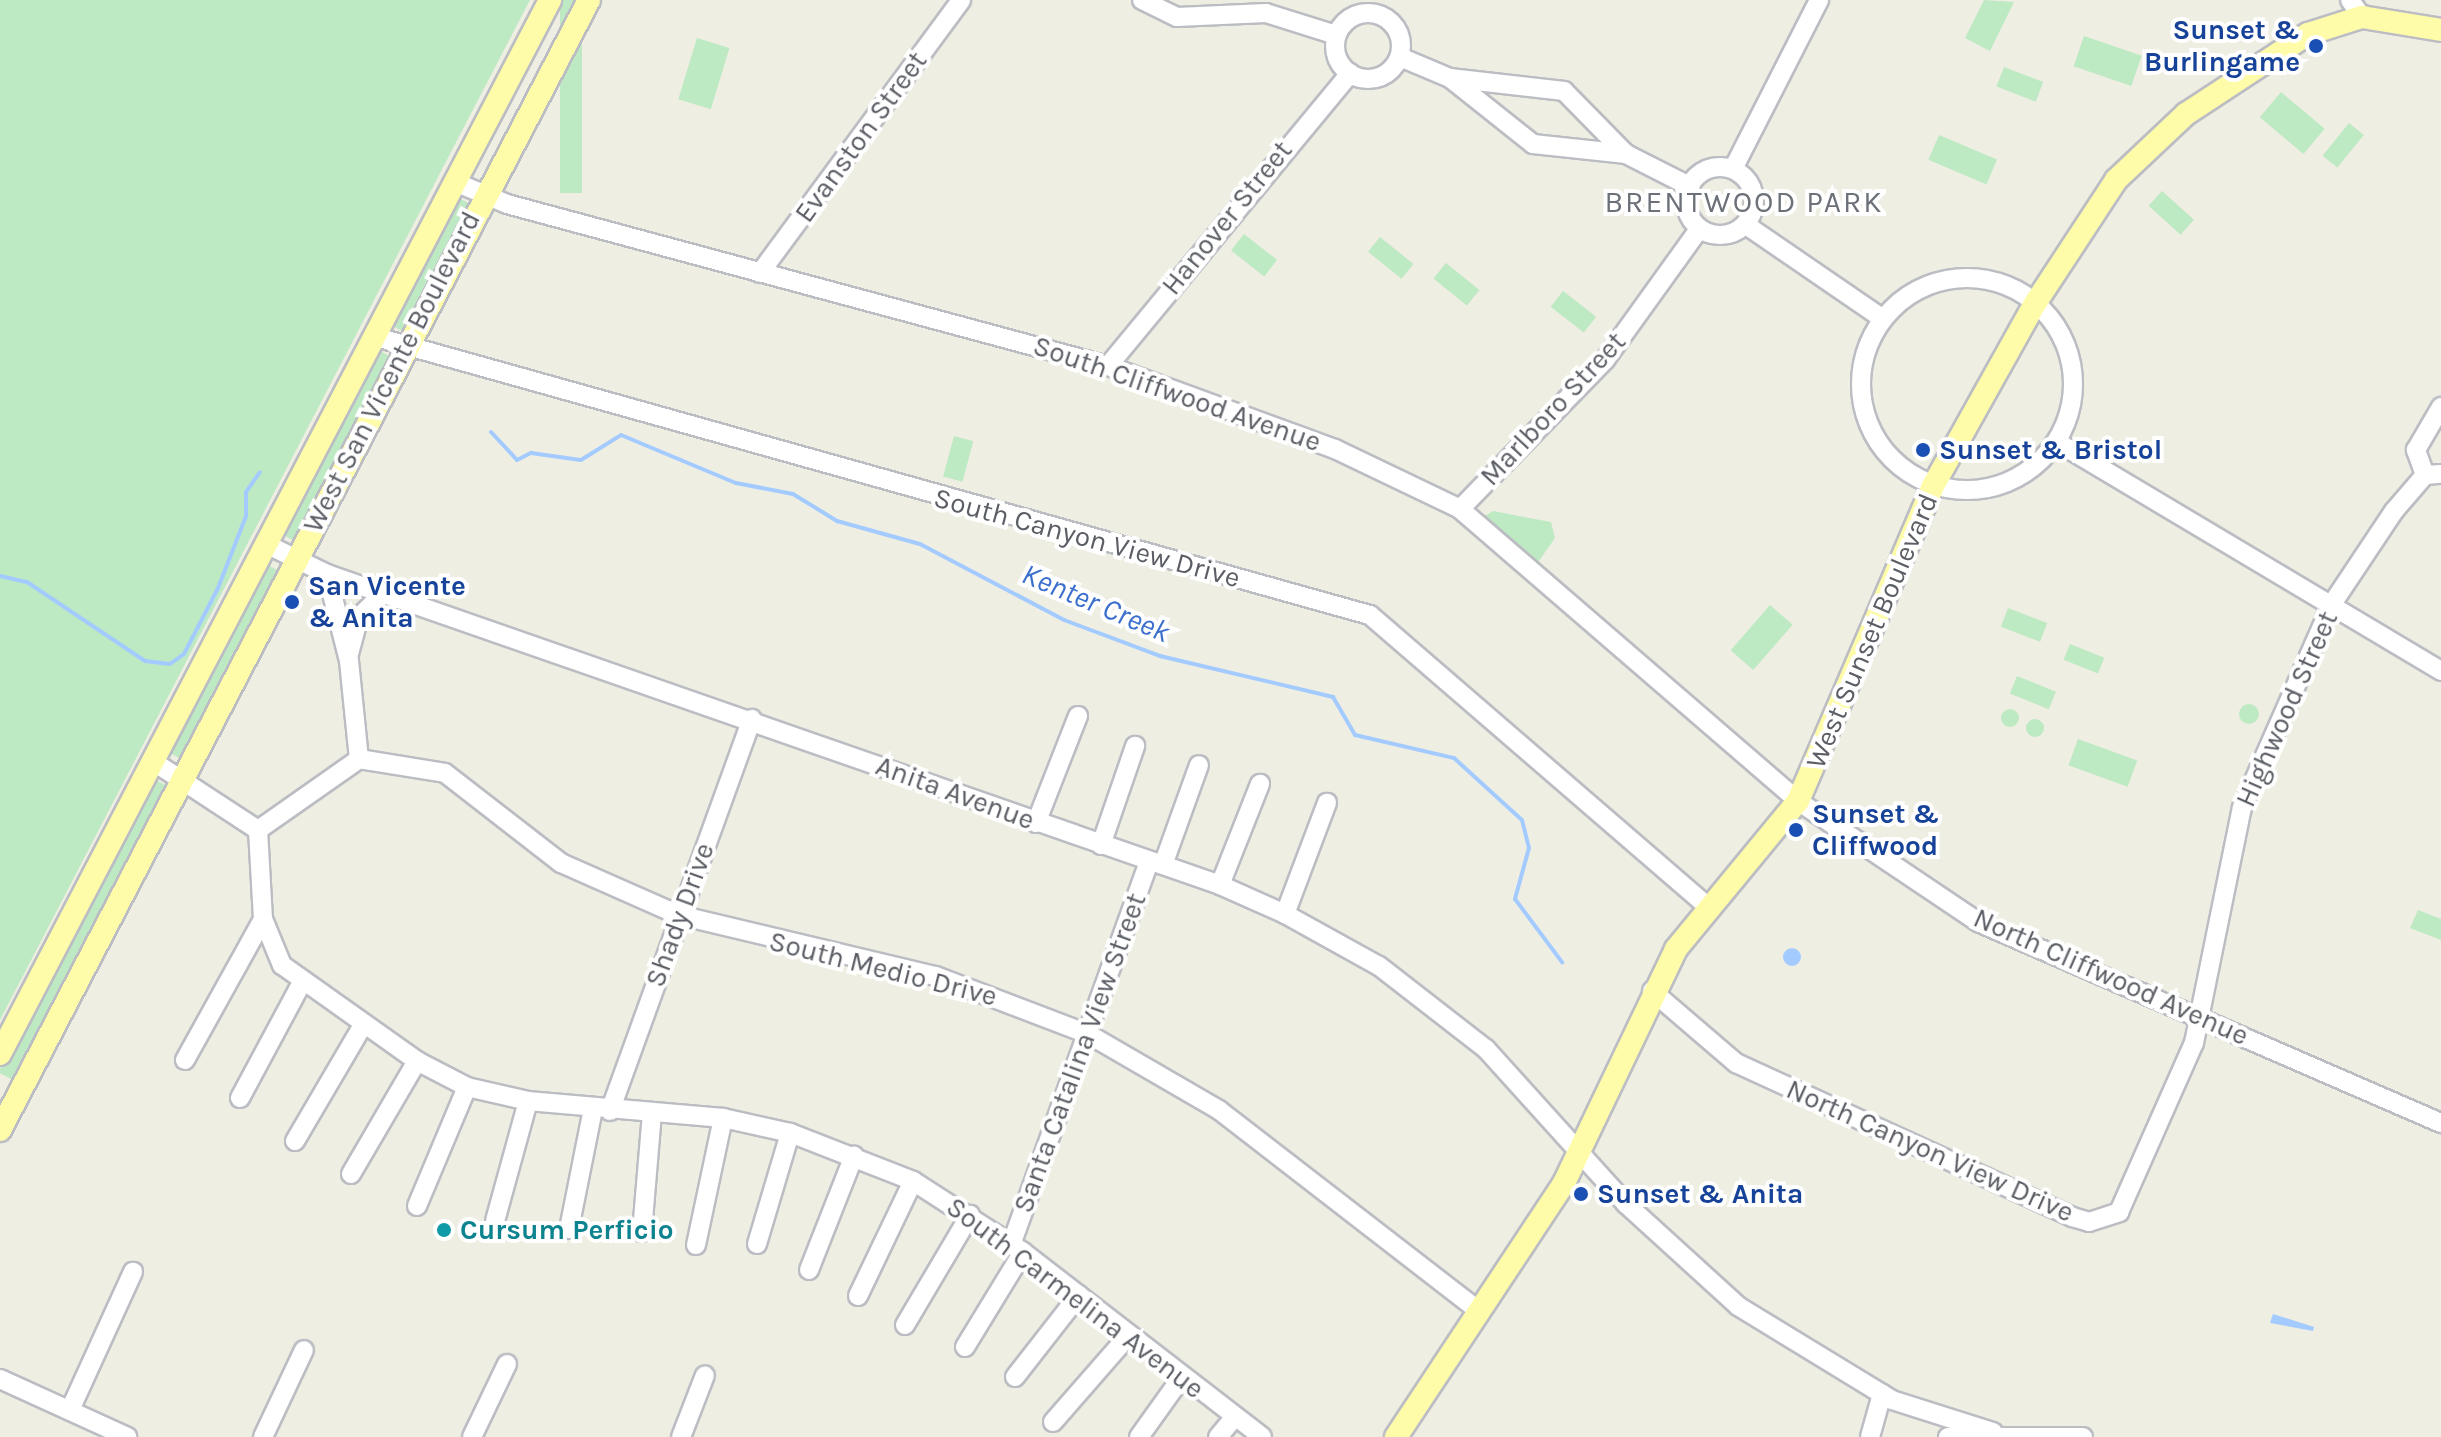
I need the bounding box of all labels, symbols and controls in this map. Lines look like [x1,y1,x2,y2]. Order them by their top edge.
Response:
place label: Sunset & Burlingame [2144,13,2300,79]
marker: Sunset & Burlingame [2307,37,2325,55]
street label: Evanston Street [788,45,934,229]
street label: Hanover Street [1155,134,1299,302]
district label: BRENTWOOD PARK [1604,184,1884,220]
street label: West San Vicente Boulevard [296,206,488,538]
street label: Marlboro Street [1473,325,1633,493]
street label: South Cliffwood Avenue [1029,329,1325,459]
place label: Sunset & Bristol [1939,433,2162,467]
marker: Sunset & Bristol [1914,441,1932,459]
street label: South Canyon View Drive [930,481,1244,595]
street label: West Sunset Boulevard [1799,488,1945,774]
water label: Kenter Creek [1017,556,1175,650]
place label: San Vicente & Anita [308,569,466,635]
marker: San Vicente & Anita [283,593,301,611]
street label: Highwood Street [2229,606,2345,812]
street label: Anita Avenue [871,749,1039,837]
place label: Sunset & Cliffwood [1812,797,1940,863]
marker: Sunset & Cliffwood [1787,821,1805,839]
street label: Shady Drive [638,838,722,992]
street label: Santa Catalina View Street [1006,889,1154,1217]
street label: North Cliffwood Avenue [1968,901,2254,1053]
street label: South Medio Drive [766,924,1000,1014]
street label: North Canyon View Drive [1781,1072,2079,1230]
place label: Sunset & Anita [1597,1177,1803,1211]
marker: Sunset & Anita [1572,1185,1590,1203]
street label: South Carmelina Avenue [940,1190,1210,1406]
place label: Cursum Perficio [460,1213,674,1247]
marker: Cursum Perficio [435,1221,453,1239]

